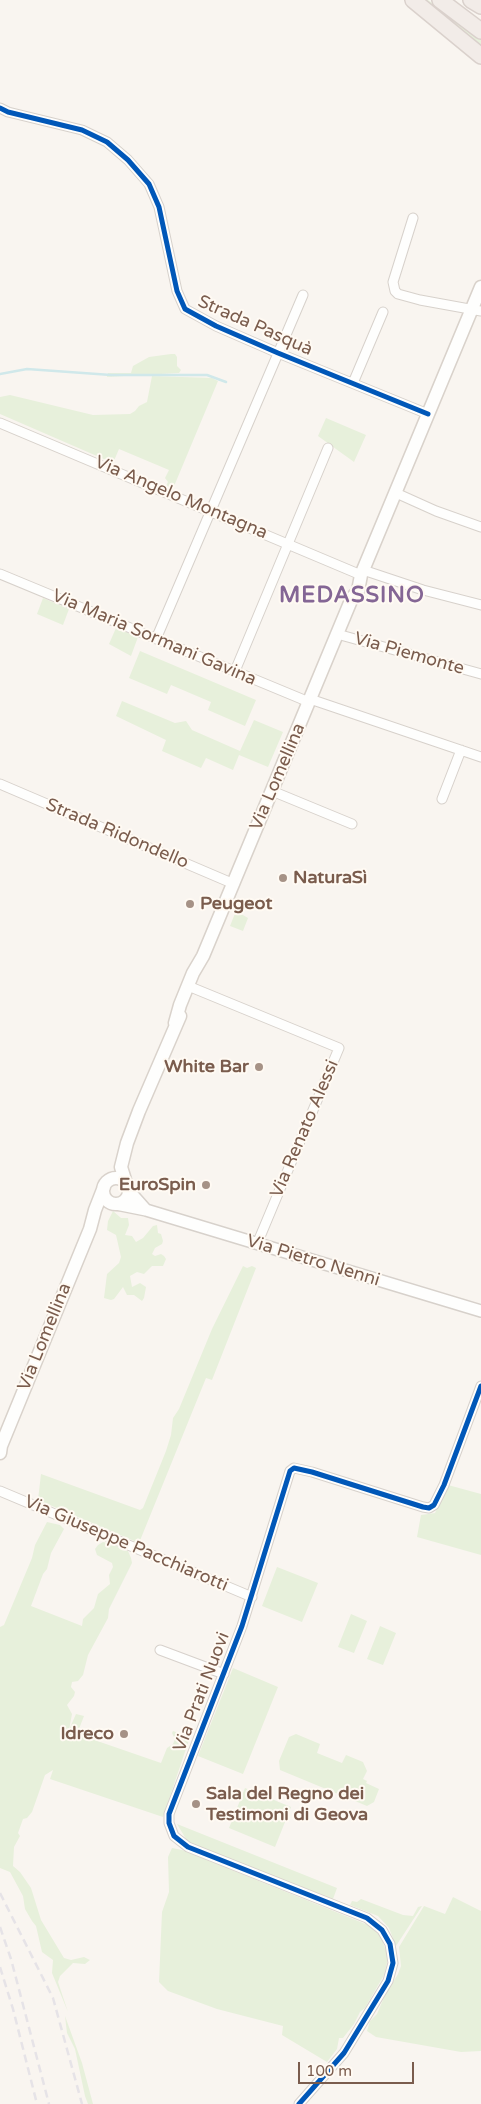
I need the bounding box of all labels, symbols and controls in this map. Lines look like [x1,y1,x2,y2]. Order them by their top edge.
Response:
street label: Strada Pasquà [194,291,316,361]
street label: Via Angelo Montagna [91,452,271,544]
district label: MEDASSINO [278,583,426,609]
street label: Via Maria Sormani Gavina [49,585,259,691]
street label: Via Piemonte [352,628,466,680]
street label: Via Lomellina [246,720,310,834]
street label: Strada Ridondello [42,794,192,874]
place label: NaturaSì [293,867,367,889]
marker: NaturaSì [277,872,289,884]
place label: Peugeot [200,893,272,915]
marker: Peugeot [184,898,196,910]
place label: White Bar [164,1056,249,1078]
street label: Via Renato Alessi [266,1057,344,1201]
marker: White Bar [253,1061,265,1073]
place label: EuroSpin [119,1174,196,1196]
marker: EuroSpin [200,1179,212,1191]
street label: Via Pietro Nenni [244,1230,382,1292]
street label: Via Lomellina [14,1280,76,1394]
street label: Via Giuseppe Pacchiarotti [21,1491,231,1597]
street label: Via Prati Nuovi [169,1629,235,1755]
place label: Idreco [60,1723,114,1745]
marker: Idreco [118,1728,130,1740]
place label: Sala del Regno dei Testimoni di Geova [206,1783,368,1826]
marker: Sala del Regno dei Testimoni di Geova [190,1798,202,1810]
scale bar [301,2052,417,2084]
text: 100 m [306,2062,352,2080]

